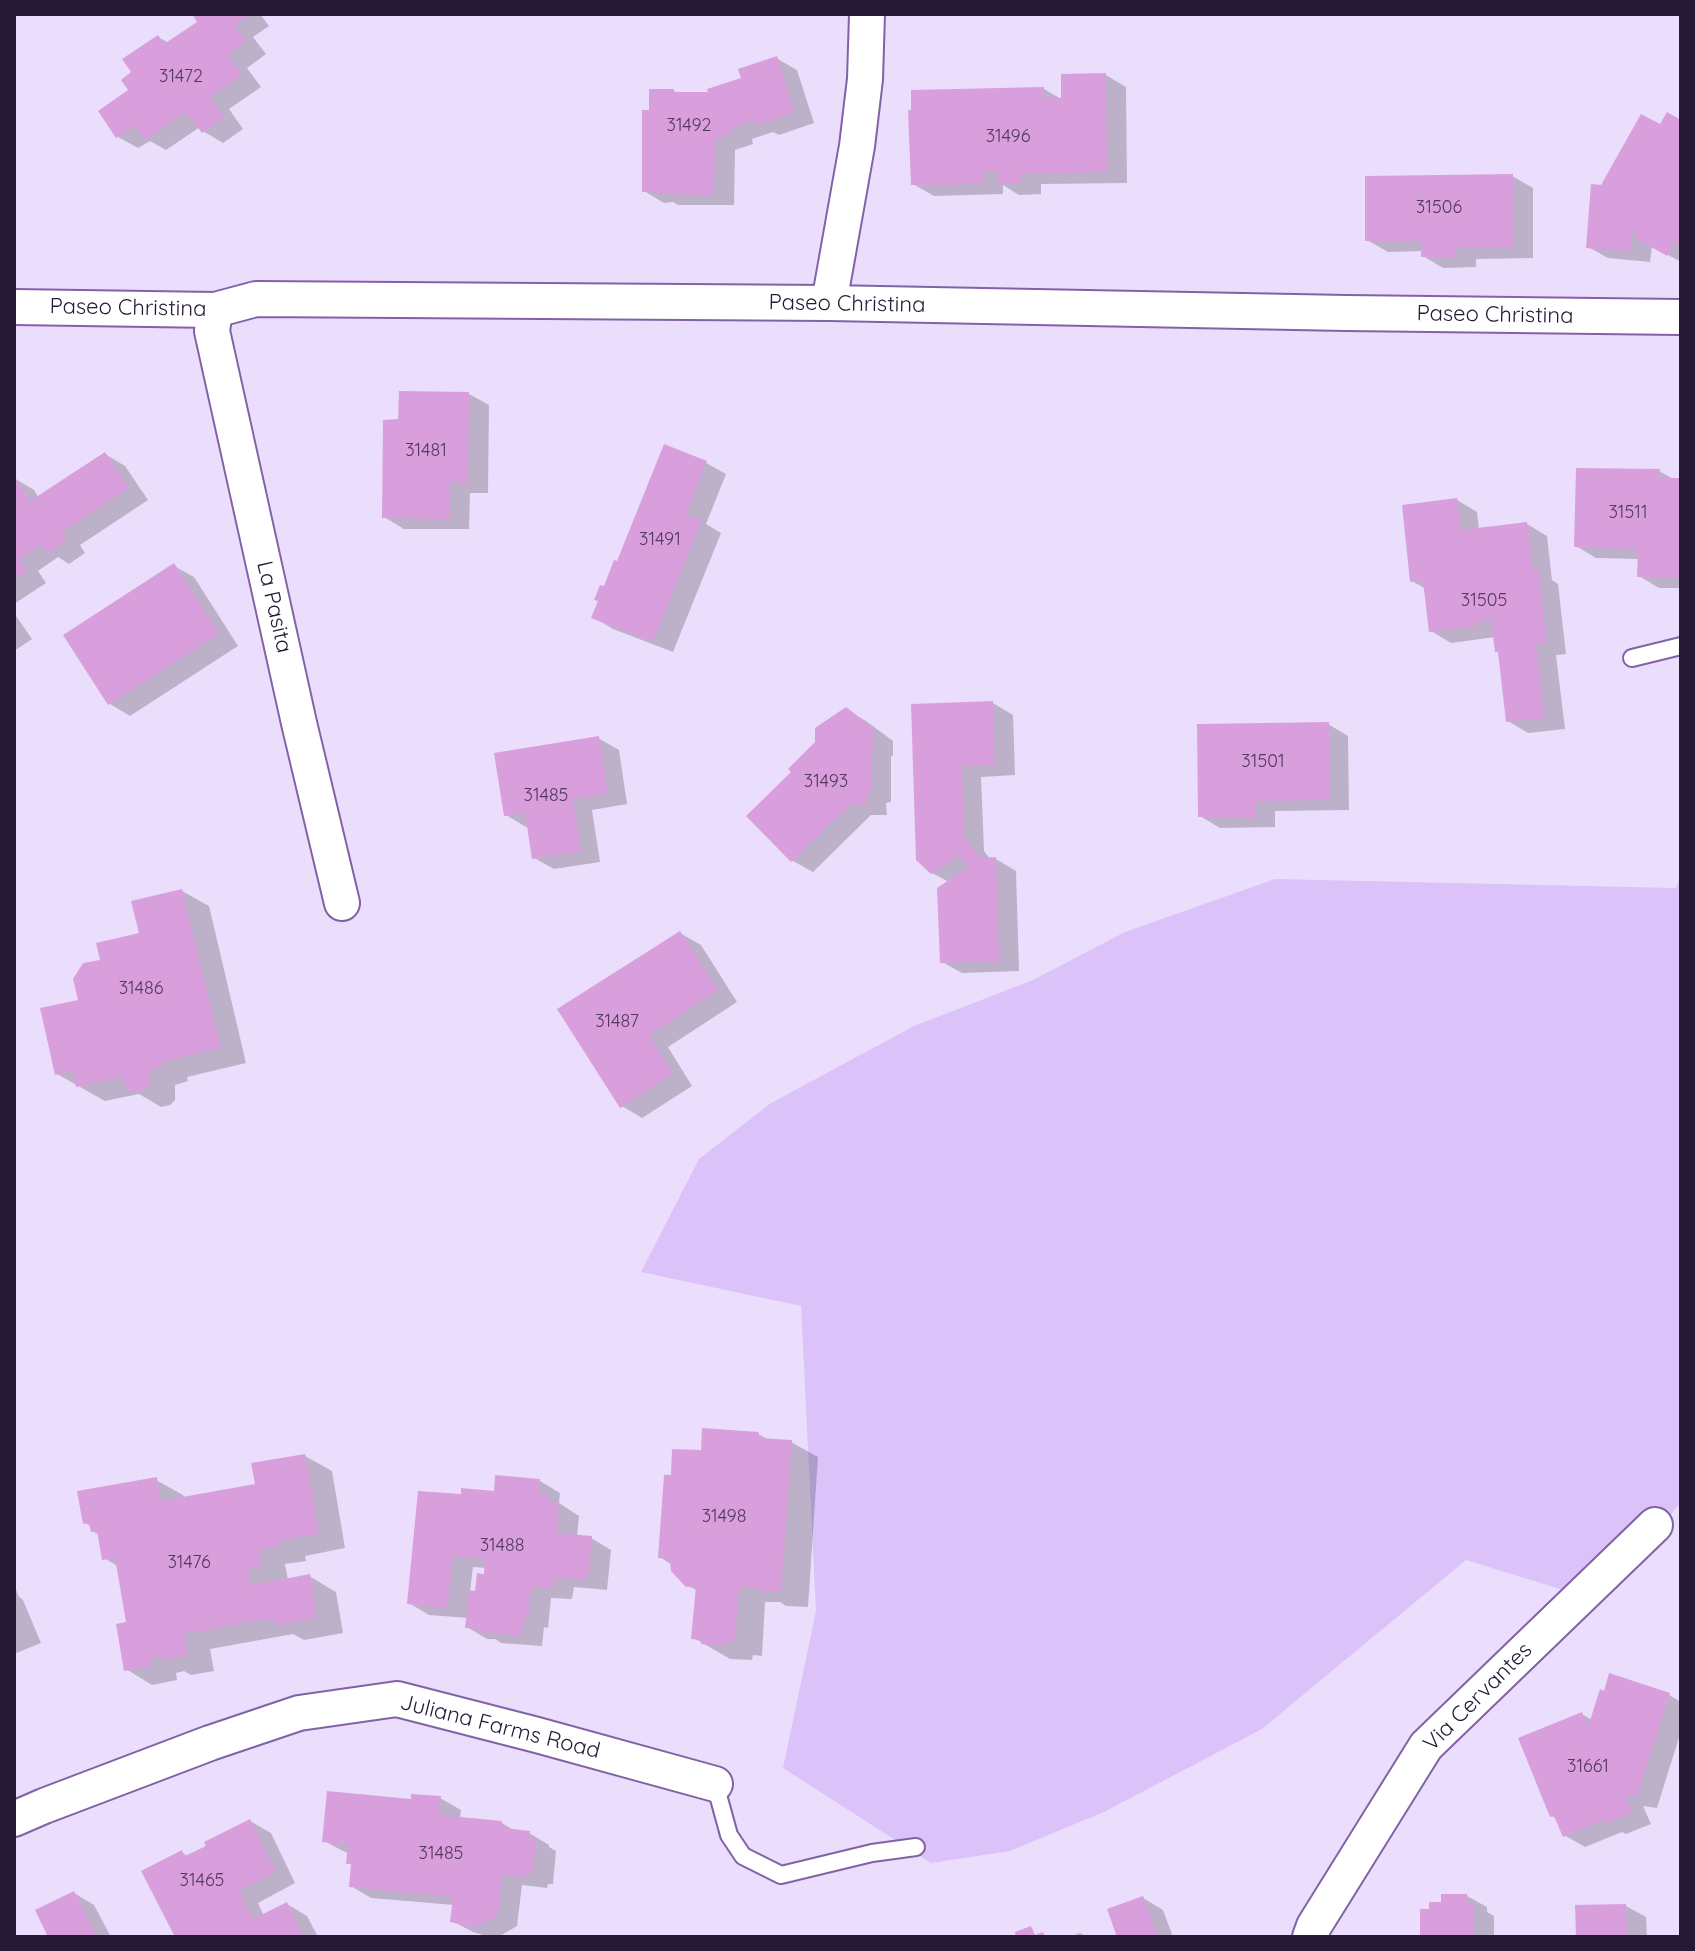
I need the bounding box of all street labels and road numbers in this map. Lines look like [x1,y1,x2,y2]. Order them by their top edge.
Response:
street label: Paseo Christina [768,289,926,319]
street label: Paseo Christina [49,293,207,323]
street label: Paseo Christina [1416,300,1574,330]
street label: La Pasita [251,559,297,655]
street label: Via Cervantes [1418,1637,1538,1757]
street label: Juliana Farms Road [397,1689,603,1765]

